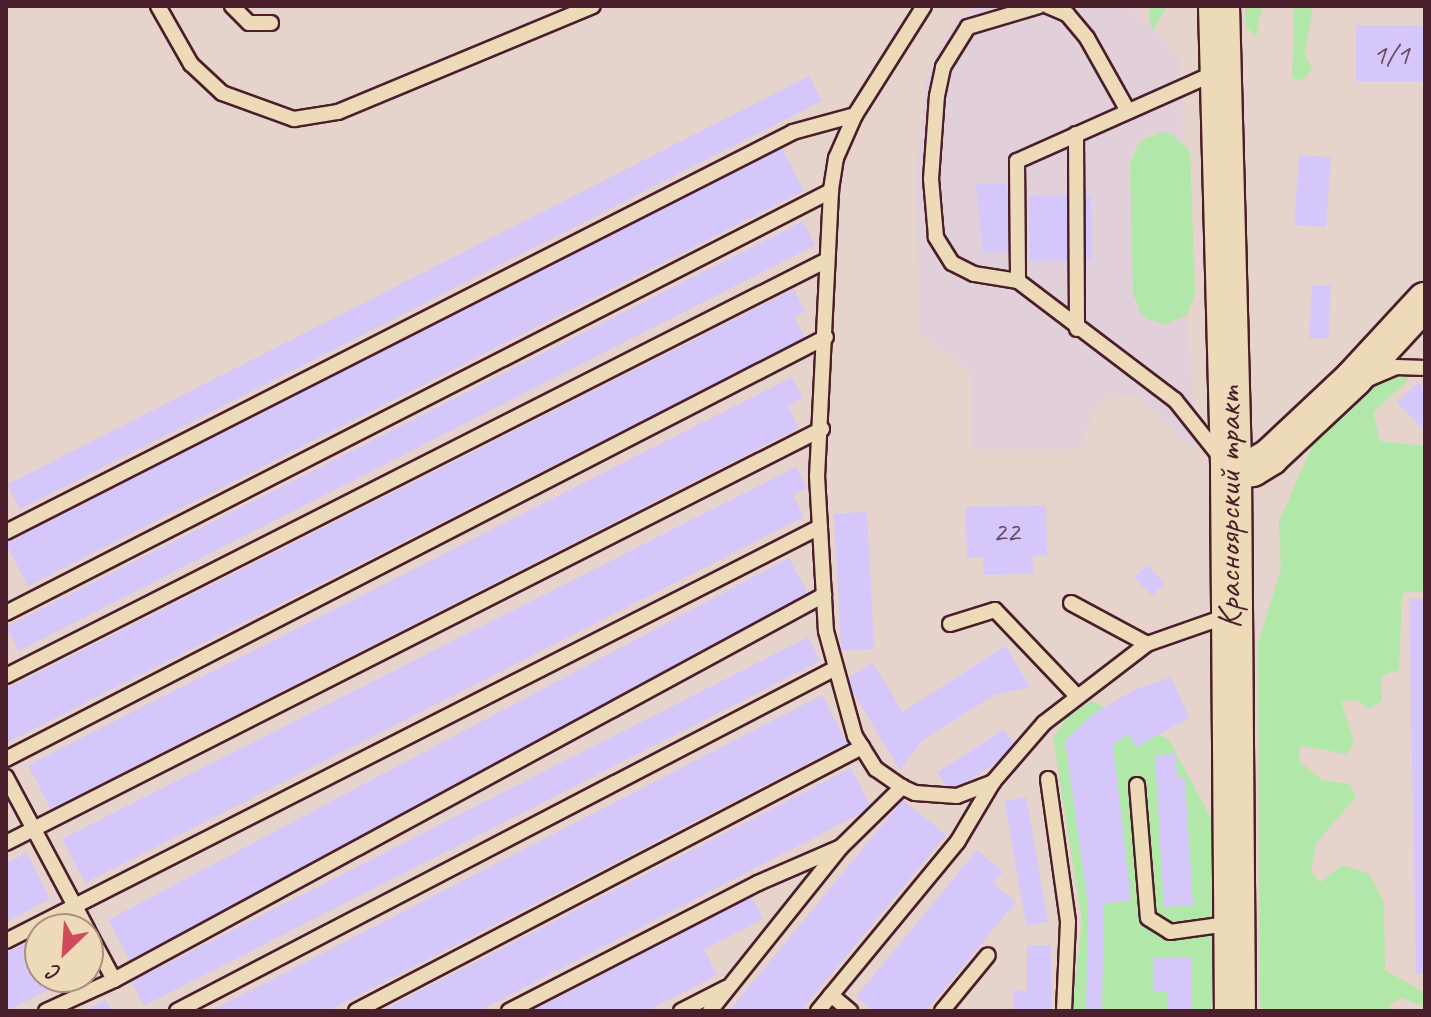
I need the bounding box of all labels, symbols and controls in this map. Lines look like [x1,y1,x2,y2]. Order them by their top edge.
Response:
house number: 1/1 [1373,36,1409,72]
street label: Красноярский тракт [1209,387,1249,629]
house number: 22 [993,513,1019,549]
north arrow [24,913,104,993]
text: С [44,958,66,988]

